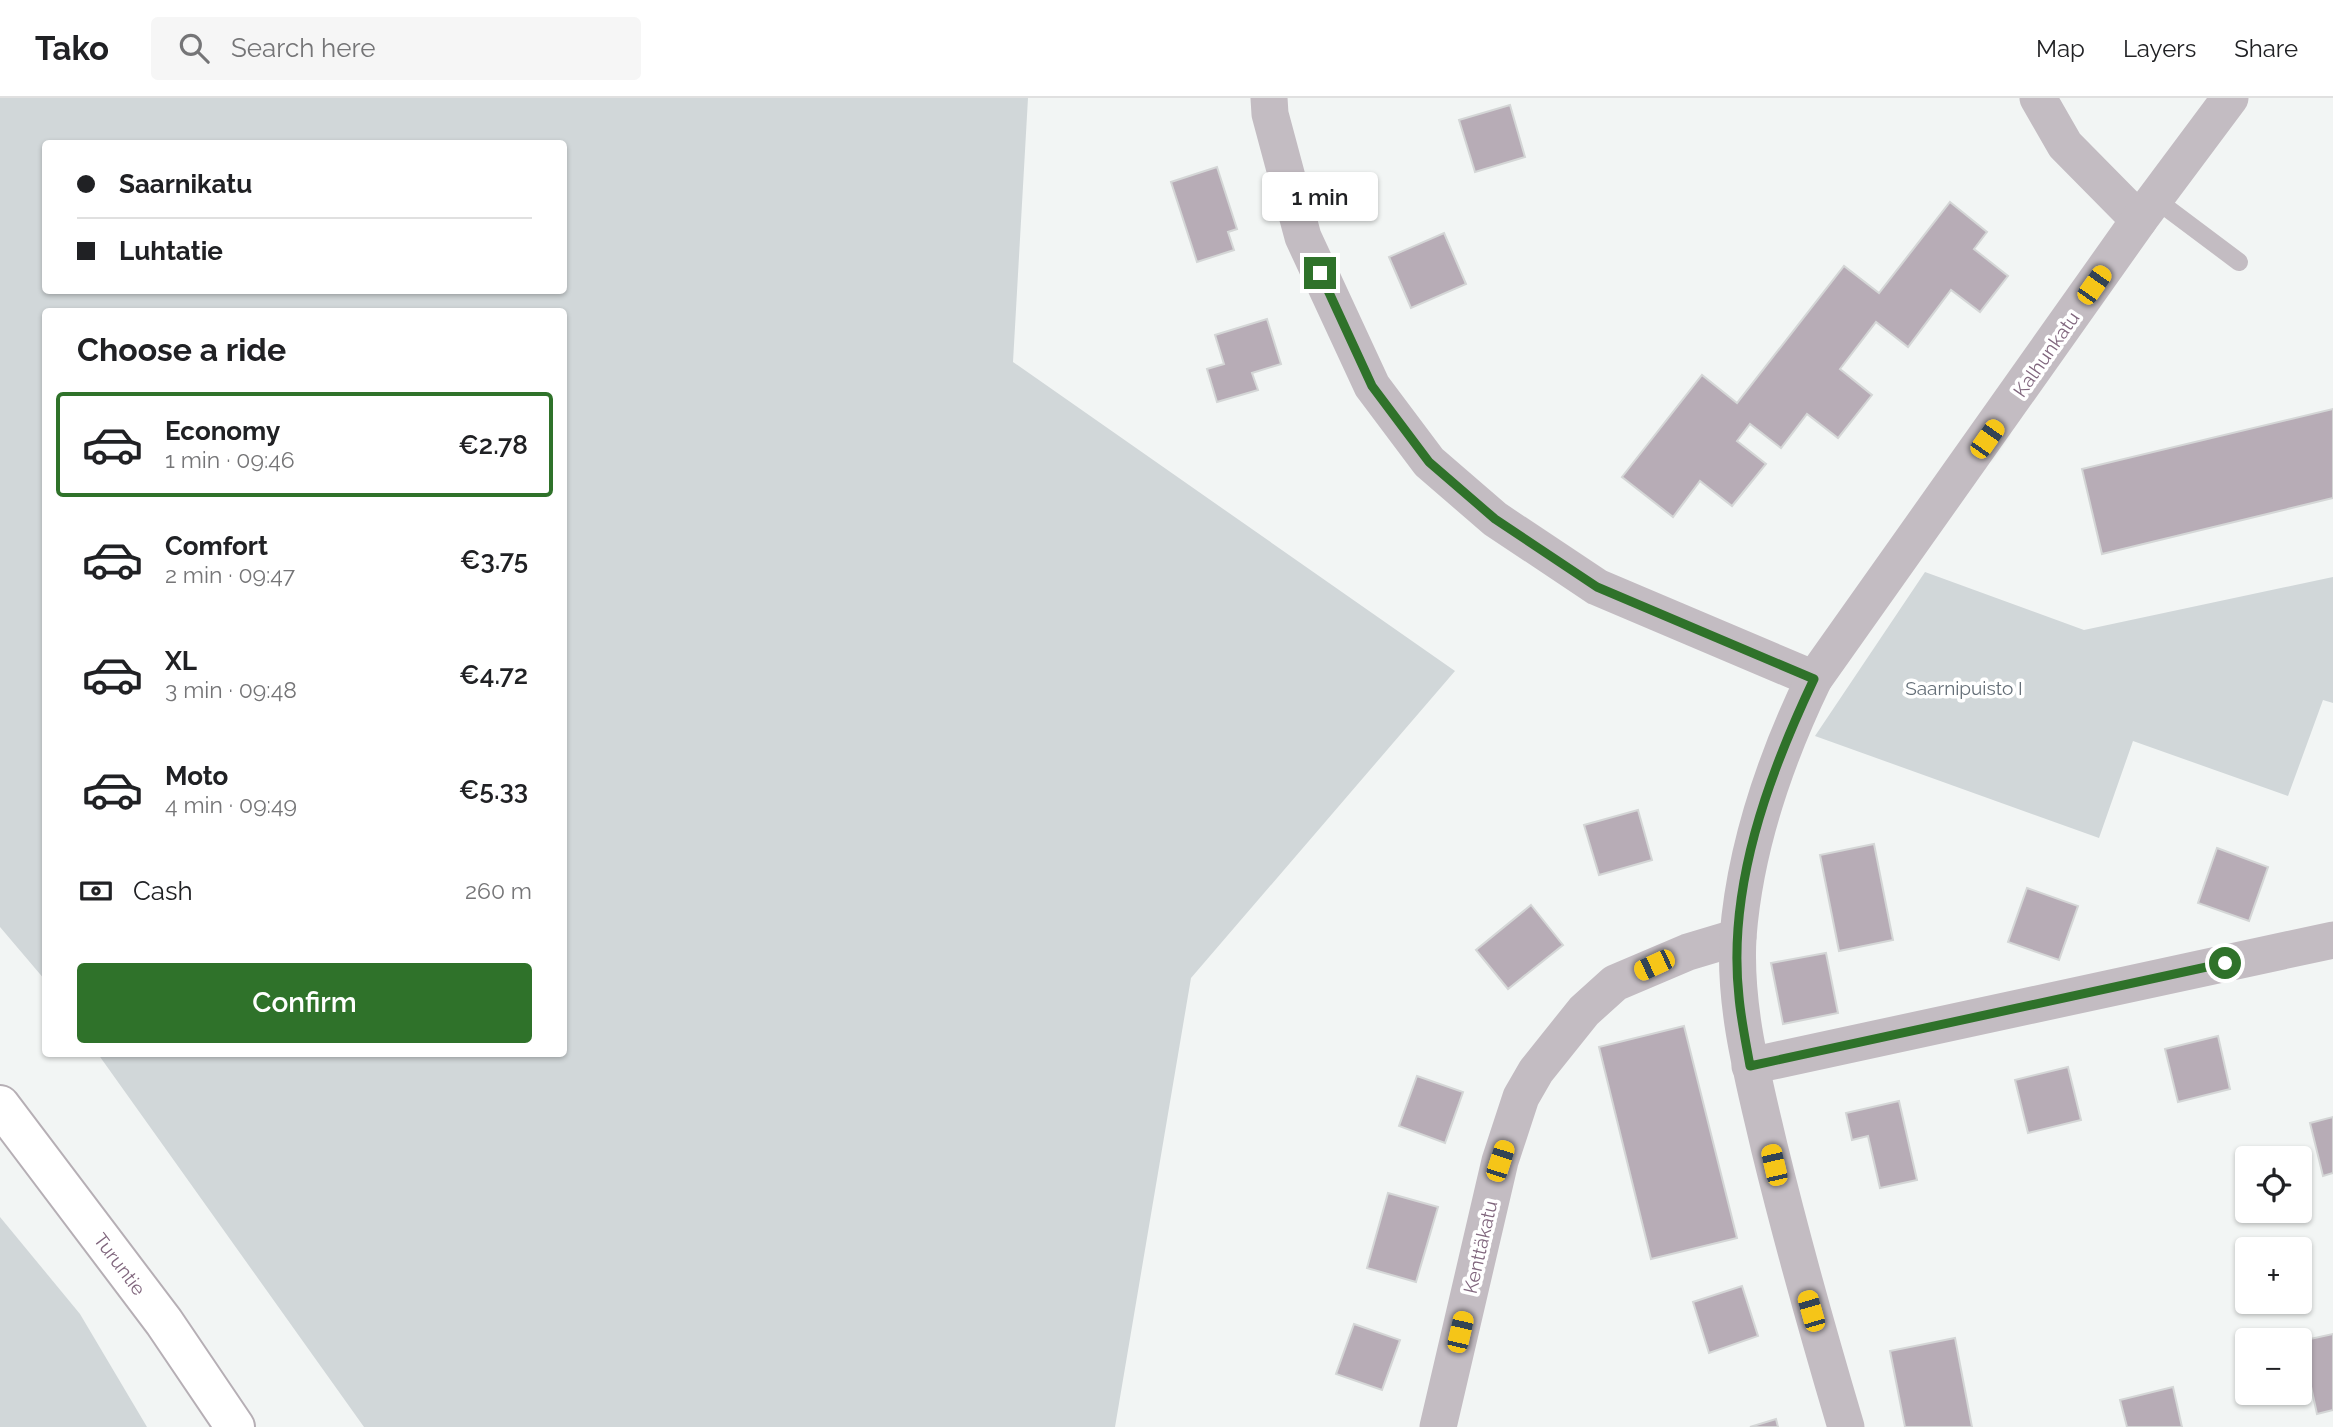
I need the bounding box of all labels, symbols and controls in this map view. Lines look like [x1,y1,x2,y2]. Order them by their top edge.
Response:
search box [151,17,641,80]
text: Tako [35,29,109,68]
icon: search [175,29,213,67]
text: Search here [231,33,375,63]
text: Map [2036,34,2085,63]
text: Layers [2123,34,2196,63]
text: Share [2234,34,2298,63]
text: Saarnikatu [119,169,252,199]
callout: 1 min [1262,172,1378,220]
text: 1 min [1291,183,1349,210]
text: Luhtatie [119,236,223,266]
route end [1304,257,1336,289]
car [2074,262,2115,308]
street label: Kalhunkatu [2009,307,2083,401]
text: Choose a ride [77,331,286,368]
icon: car [81,413,144,476]
text: Economy [165,416,280,446]
car [1967,416,2008,462]
text: €2.78 [458,430,528,460]
text: 1 min · 09:46 [165,446,295,473]
icon: car [81,528,144,591]
text: Comfort [165,531,268,561]
text: €3.75 [460,545,528,575]
text: 2 min · 09:47 [165,561,295,588]
icon: car [81,643,144,706]
text: XL [165,646,197,676]
text: €4.72 [459,660,528,690]
text: 3 min · 09:48 [165,676,297,703]
park label: Saarnipuisto I [1905,677,2023,699]
icon: car [81,758,144,821]
text: Moto [165,761,228,791]
text: €5.33 [459,775,528,805]
text: 4 min · 09:49 [165,791,297,818]
icon: cash [77,872,115,910]
text: Cash [133,876,193,906]
text: 260 m [465,877,532,904]
car [1631,947,1678,983]
route start [2209,947,2241,979]
button: Confirm [77,963,532,1043]
car [1484,1138,1517,1184]
car [1760,1142,1789,1188]
map controls [2235,1146,2312,1405]
button: locate [2235,1146,2312,1223]
street label: Kenttäkatu [1459,1198,1501,1296]
street label: Turuntie [90,1229,150,1299]
button: + [2235,1237,2312,1314]
car [1796,1288,1827,1334]
car [1446,1309,1475,1355]
button: − [2235,1328,2312,1405]

